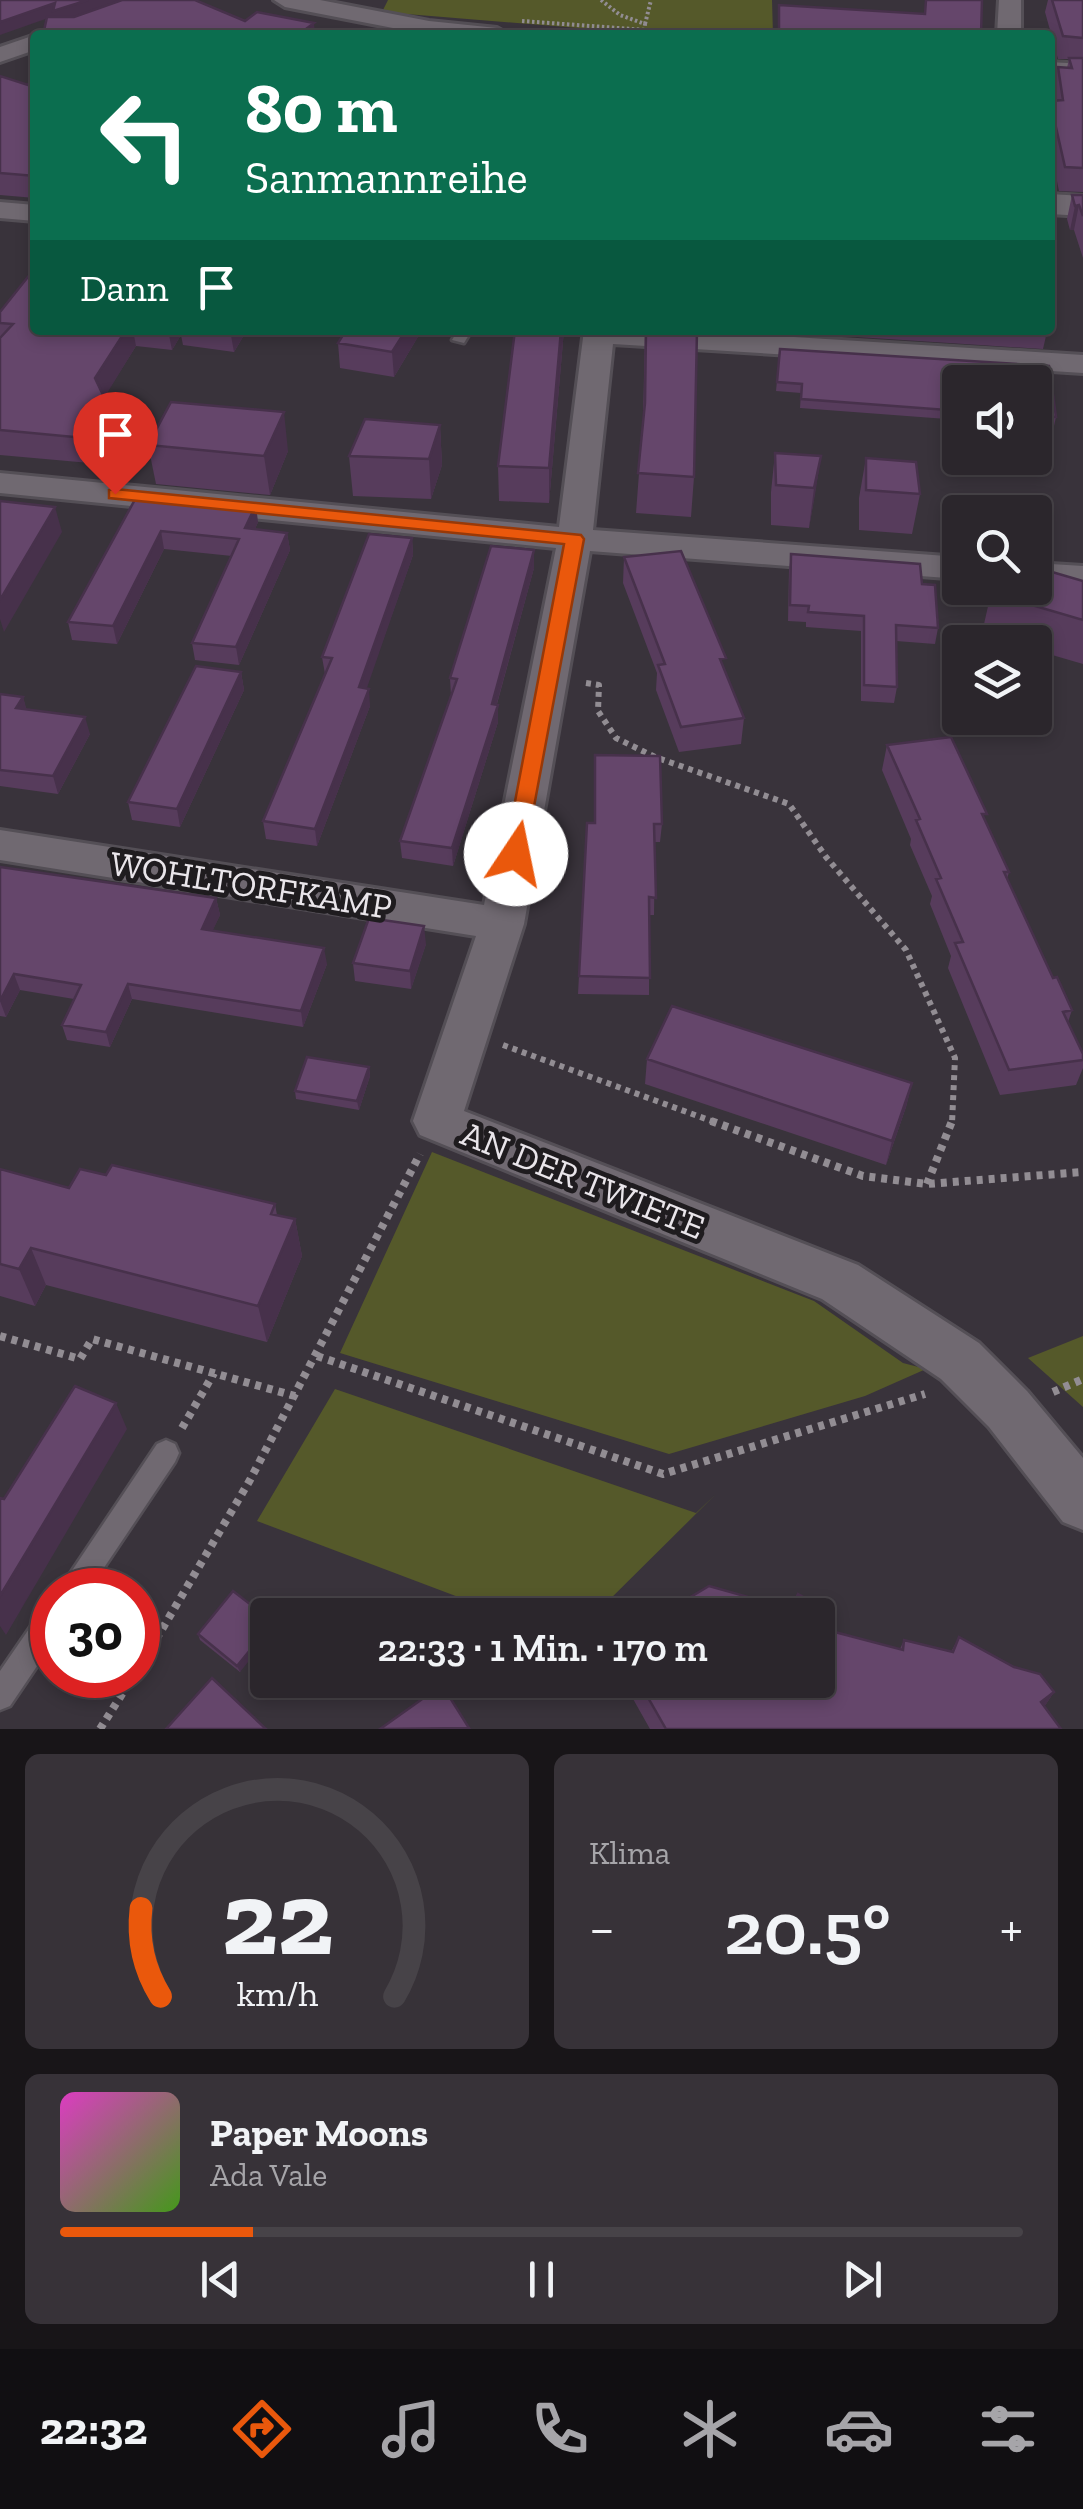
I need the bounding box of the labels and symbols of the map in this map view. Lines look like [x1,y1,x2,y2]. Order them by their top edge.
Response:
pin [73,392,158,495]
position arrow [464,802,568,906]
street label: WOHLTORFKAMP [107,842,395,928]
street label: AN DER TWIETE [455,1112,711,1248]
speed limit sign: 30 [30,1568,160,1698]

